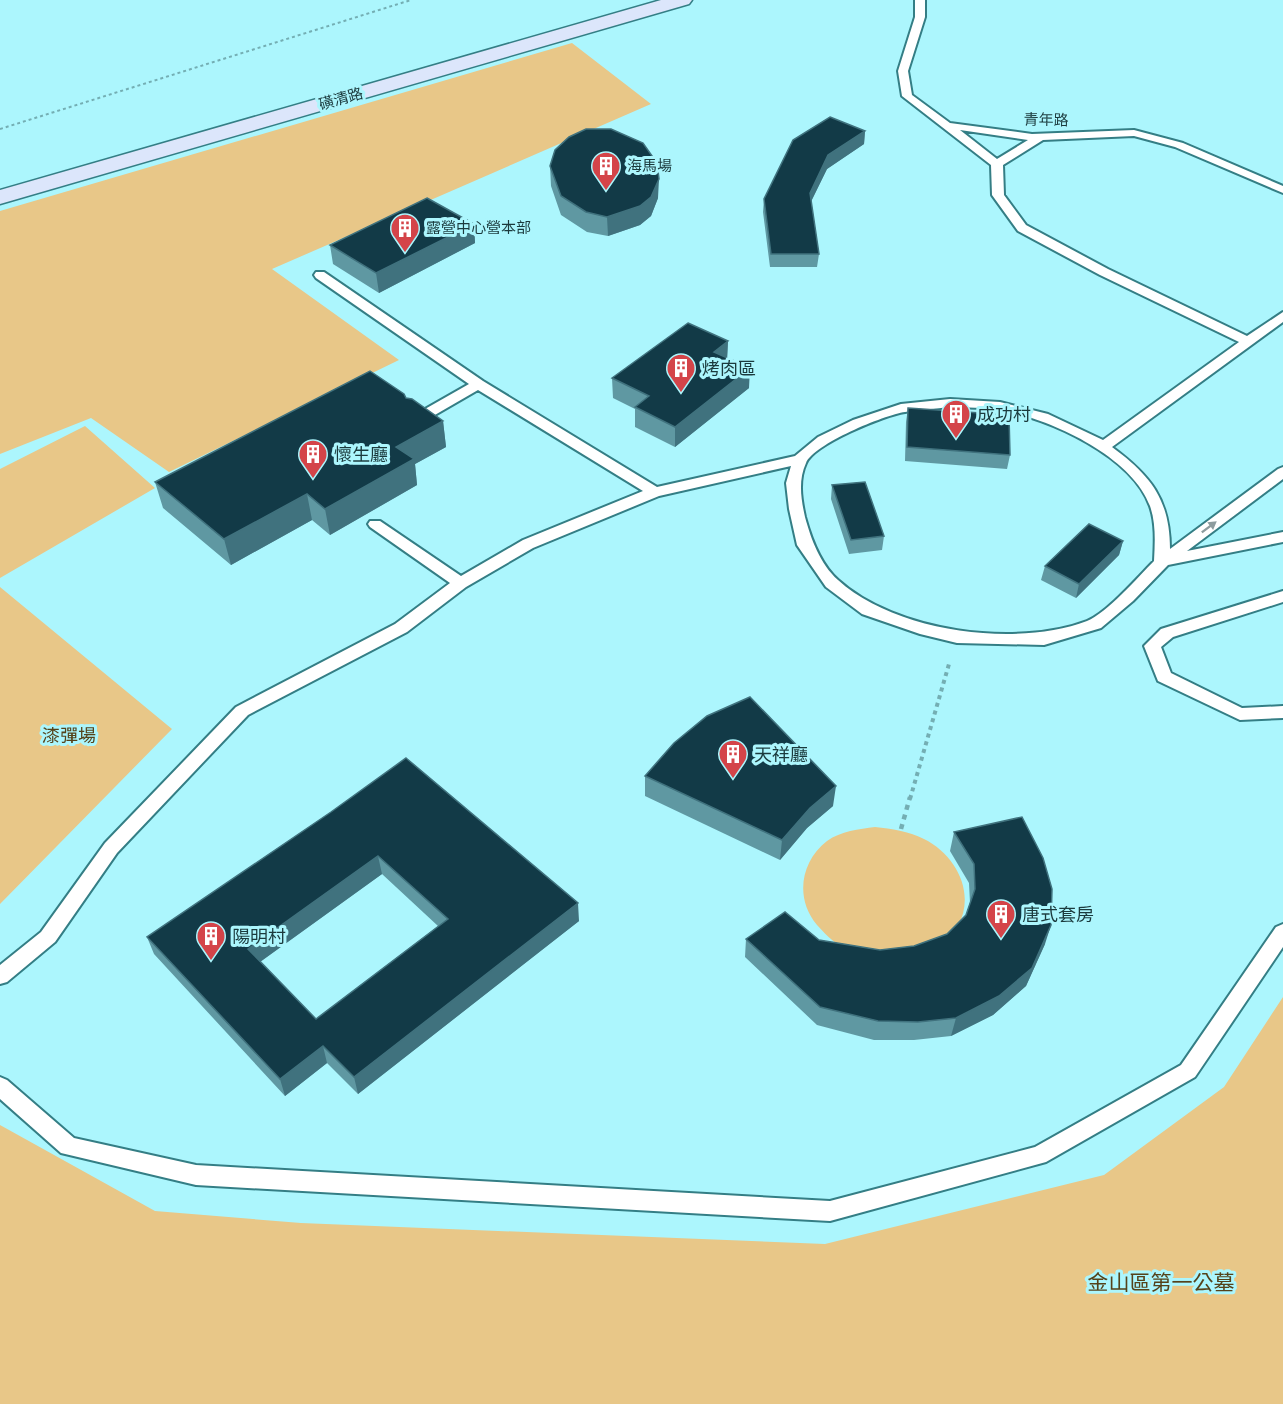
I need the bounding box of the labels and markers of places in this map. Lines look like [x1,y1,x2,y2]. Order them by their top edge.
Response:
building icon: 海馬場 [590,150,622,192]
place label: 海馬場 [627,157,672,175]
building icon: 露營中心營本部 [389,212,421,254]
place label: 露營中心營本部 [426,219,531,237]
building icon: 烤肉區 [665,352,697,394]
place label: 烤肉區 [702,358,756,379]
building icon: 成功村 [940,398,972,440]
place label: 成功村 [977,404,1031,425]
building icon: 懷生廳 [297,438,329,480]
place label: 懷生廳 [334,444,388,465]
building icon: 天祥廳 [717,738,749,780]
place label: 天祥廳 [754,744,808,765]
building icon: 唐式套房 [985,898,1017,940]
place label: 唐式套房 [1022,904,1094,925]
building icon: 陽明村 [195,920,227,962]
place label: 陽明村 [232,926,286,947]

